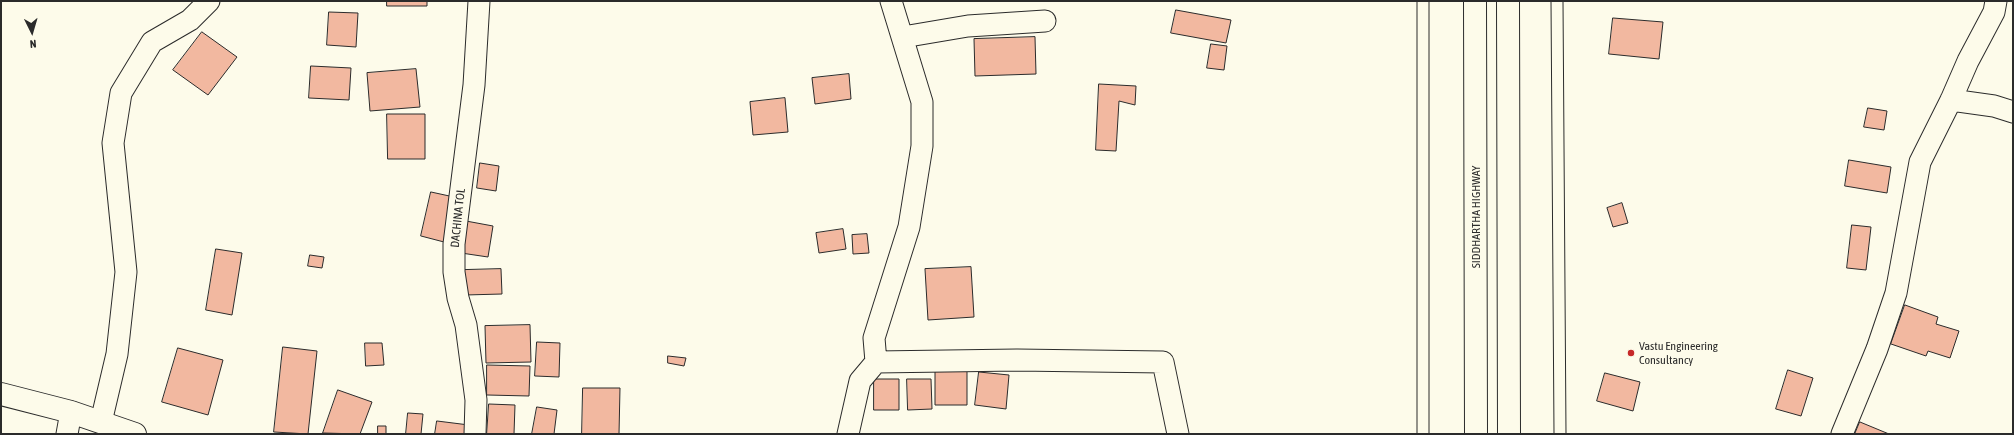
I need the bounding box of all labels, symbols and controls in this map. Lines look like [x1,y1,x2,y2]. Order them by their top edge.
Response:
north arrow [12,12,52,52]
text: N [29,38,37,50]
street label: SIDDHARTHA HIGHWAY [1469,166,1483,268]
street label: DACHINA TOL [448,188,468,248]
place label: Vastu Engineering Consultancy [1639,339,1718,367]
marker: Vastu Engineering Consultancy [1626,348,1636,358]

